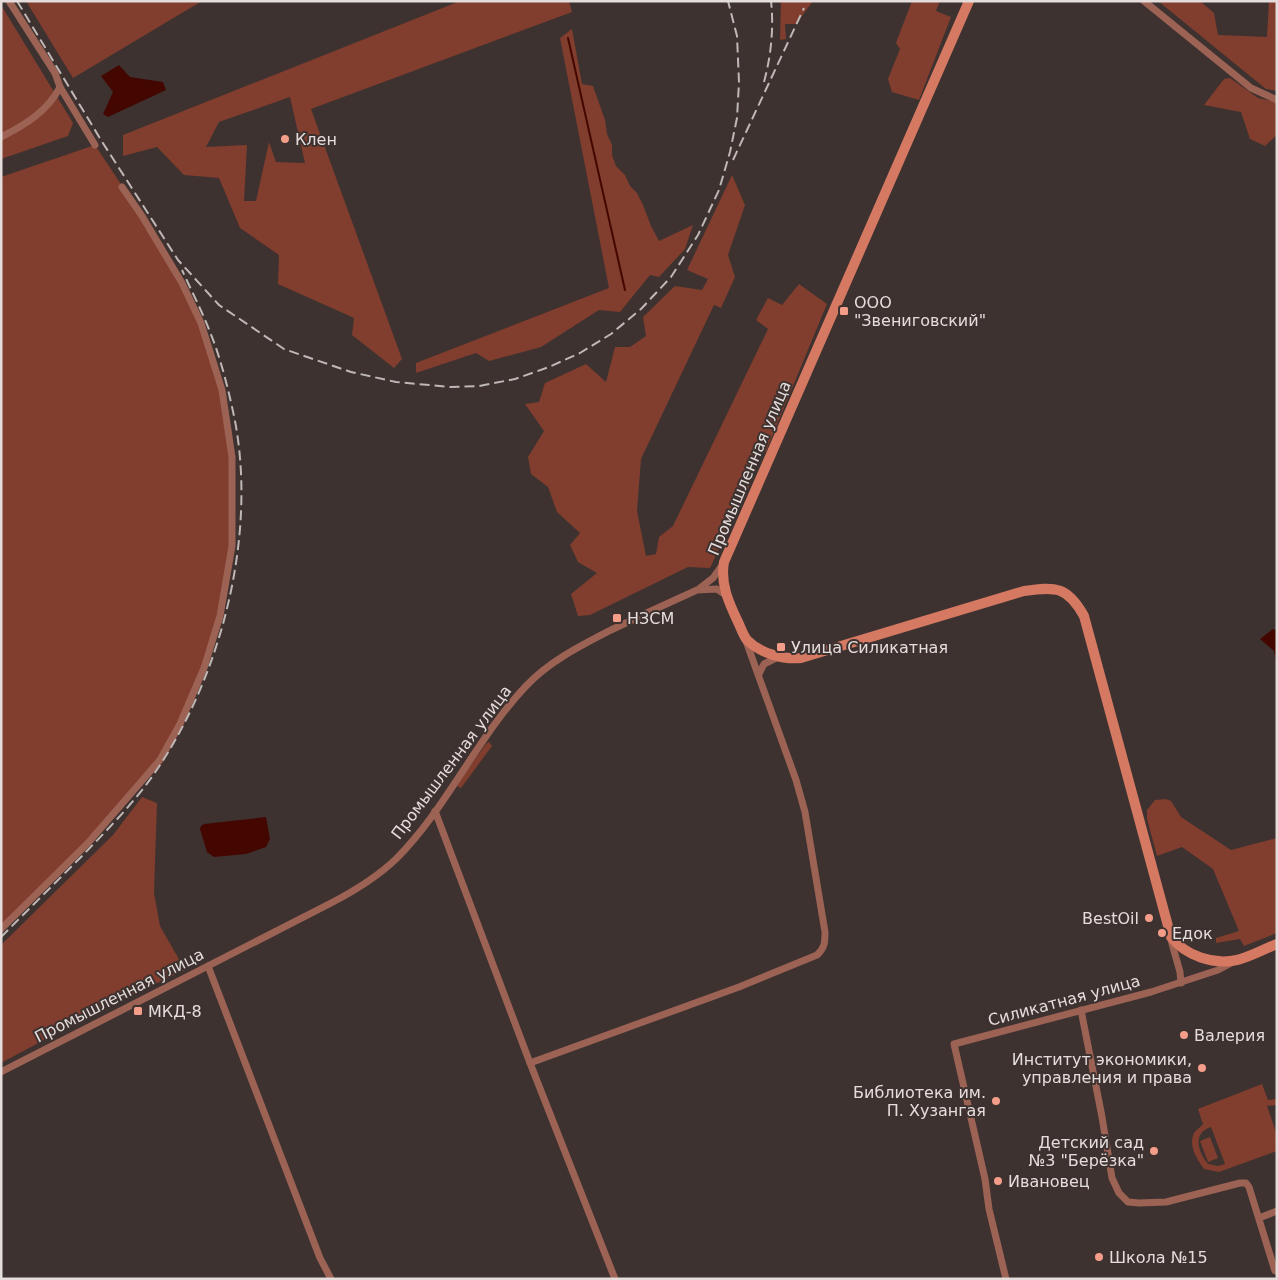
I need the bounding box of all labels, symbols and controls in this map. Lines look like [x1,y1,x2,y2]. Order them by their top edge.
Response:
place label: Клен [295,130,337,149]
marker: Клен [279,133,291,145]
place label: ООО "Звениговский" [854,293,986,330]
marker: ООО "Звениговский" [838,305,850,317]
street label: Промышленная улица [704,378,795,558]
place label: НЗСМ [627,609,674,628]
marker: НЗСМ [611,612,623,624]
place label: Улица Силикатная [791,638,948,657]
marker: Улица Силикатная [775,641,787,653]
street label: Промышленная улица [387,682,515,843]
place label: BestOil [1082,909,1139,928]
marker: BestOil [1143,912,1155,924]
place label: Едок [1172,924,1213,943]
marker: Едок [1156,927,1168,939]
street label: Промышленная улица [31,944,207,1047]
street label: Силикатная улица [986,971,1142,1030]
place label: МКД-8 [148,1002,202,1021]
marker: МКД-8 [132,1005,144,1017]
place label: Валерия [1194,1026,1265,1045]
marker: Валерия [1178,1029,1190,1041]
place label: Институт экономики, управления и права [1012,1050,1192,1087]
marker: Институт экономики, управления и права [1196,1062,1208,1074]
place label: Библиотека им. П. Хузангая [853,1083,986,1120]
marker: Библиотека им. П. Хузангая [990,1095,1002,1107]
place label: Детский сад №3 "Берёзка" [1029,1133,1144,1170]
marker: Детский сад №3 "Берёзка" [1148,1145,1160,1157]
place label: Ивановец [1008,1172,1090,1191]
marker: Ивановец [992,1175,1004,1187]
place label: Школа №15 [1109,1248,1208,1267]
marker: Школа №15 [1093,1251,1105,1263]

